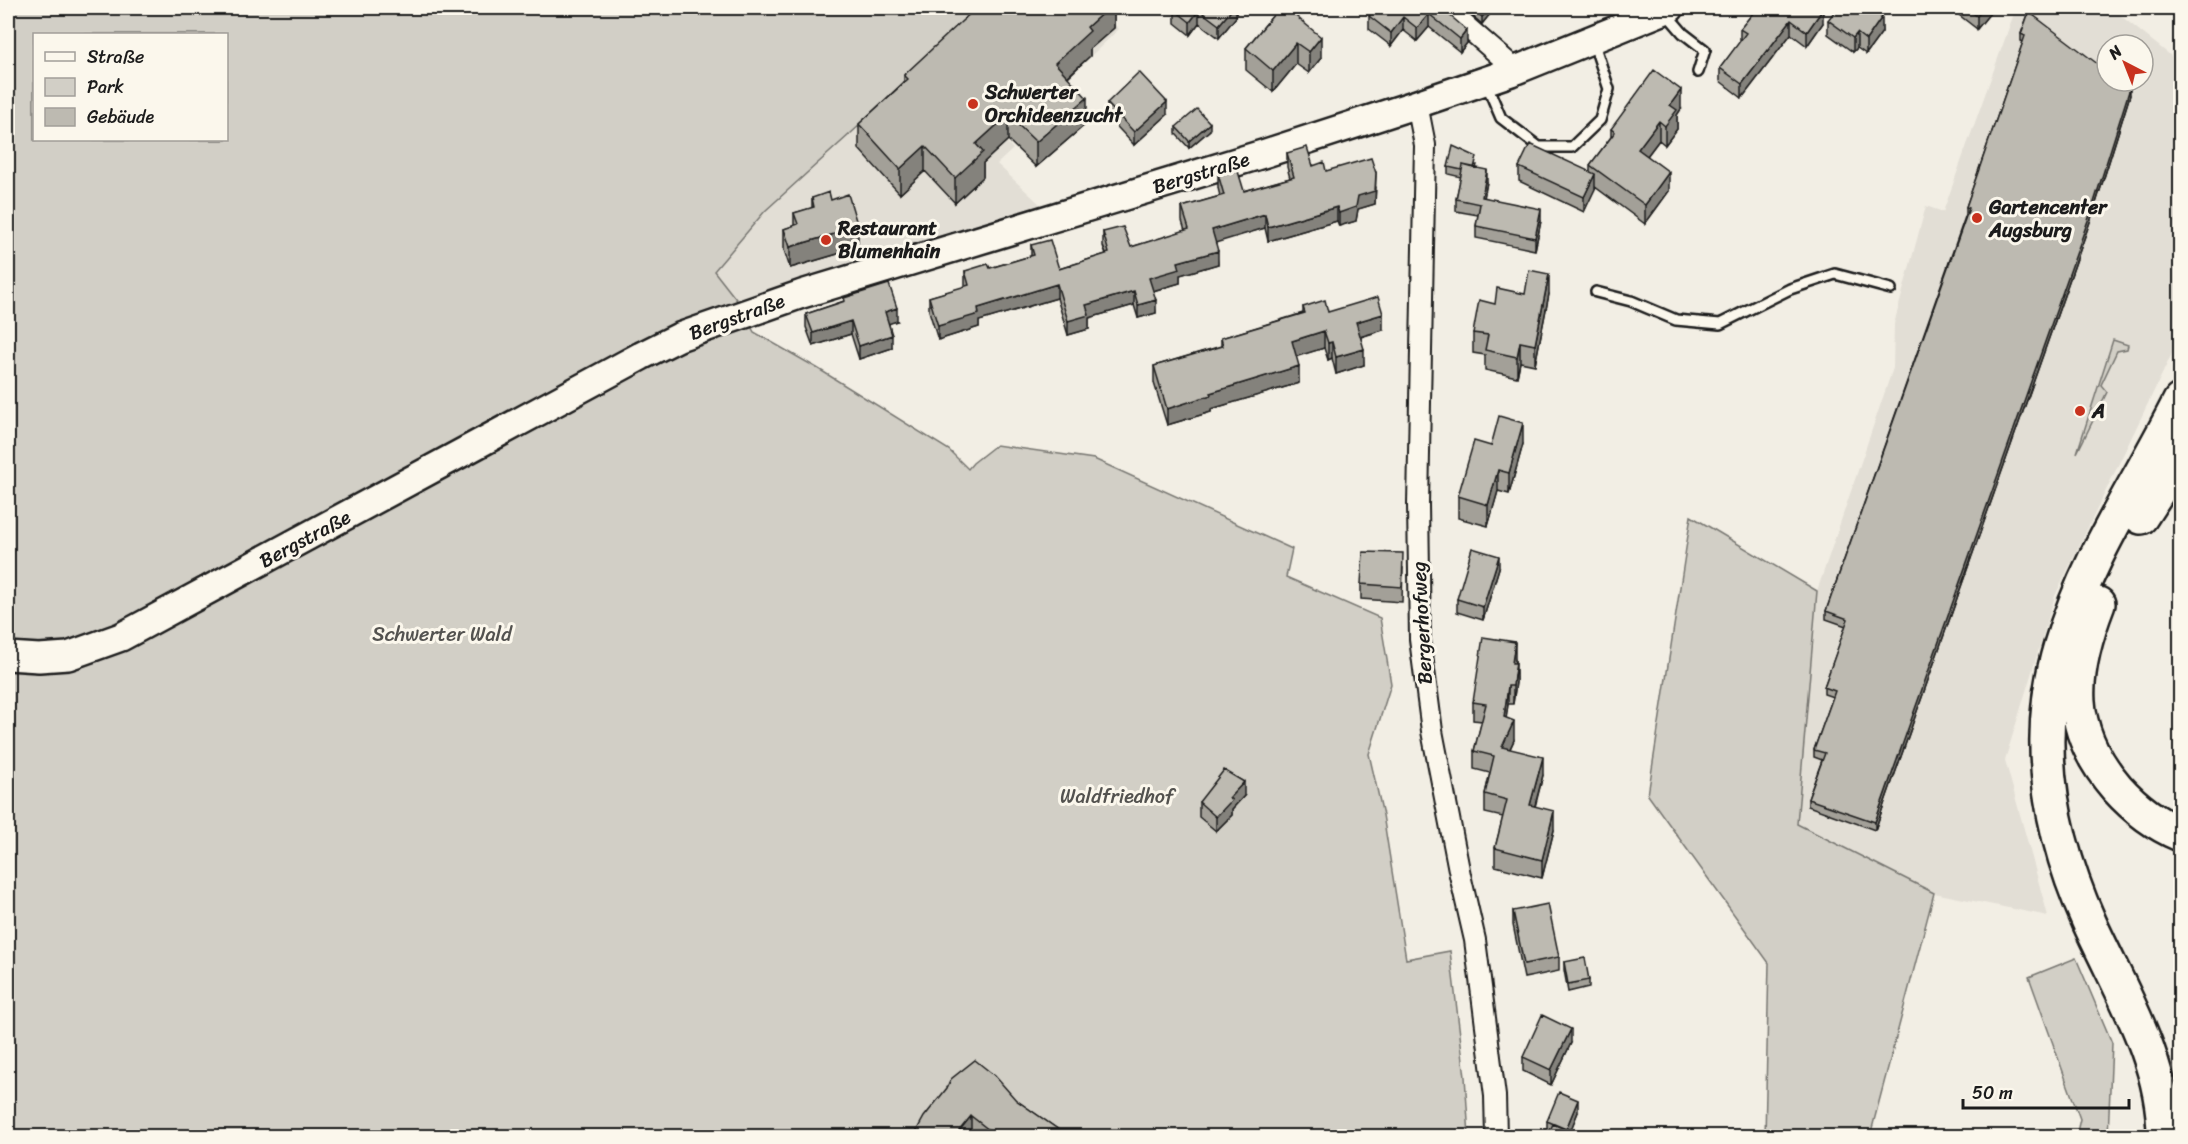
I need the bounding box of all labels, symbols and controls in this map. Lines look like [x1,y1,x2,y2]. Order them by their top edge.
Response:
legend [33,33,228,141]
north arrow [2095,33,2155,93]
text: N [2101,37,2130,67]
text: Straße [87,41,144,73]
text: Park [87,71,124,103]
place label: Schwerter Orchideenzucht [984,75,1124,133]
marker: Schwerter Orchideenzucht [966,97,980,111]
text: Gebäude [87,101,155,133]
street label: Bergstraße [1148,142,1254,204]
place label: Gartencenter Augsburg [1988,190,2108,248]
place label: Restaurant Blumenhain [837,211,941,269]
marker: Gartencenter Augsburg [1970,211,1984,225]
marker: Restaurant Blumenhain [819,233,833,247]
street label: Bergstraße [684,283,790,351]
place label: A [2091,394,2105,429]
marker: A [2073,404,2087,418]
street label: Bergstraße [253,500,358,578]
street label: Bergerhofweg [1401,561,1443,685]
park label: Schwerter Wald [372,617,513,652]
park label: Waldfriedhof [1060,779,1177,814]
scale bar [1963,1072,2130,1110]
text: 50 m [1972,1077,2013,1109]

